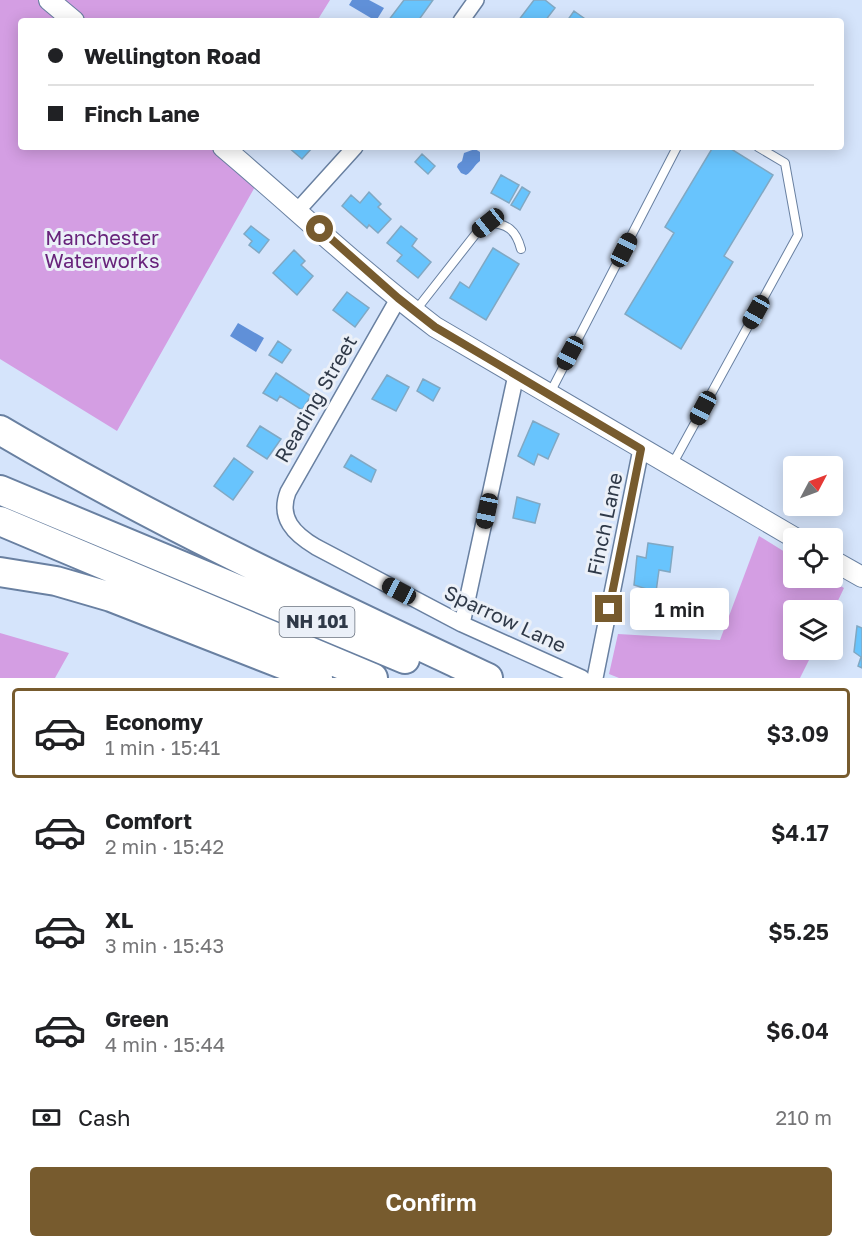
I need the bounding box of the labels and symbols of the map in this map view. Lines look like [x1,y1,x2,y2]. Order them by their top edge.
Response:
car [468,205,508,241]
route start [306,215,333,242]
park label: Manchester Waterworks [45,225,160,272]
car [608,230,640,270]
car [739,292,773,332]
street label: Reading Street [269,331,361,466]
car [554,333,586,373]
car [687,388,719,428]
north arrow [783,456,843,516]
street label: Finch Lane [581,470,627,577]
car [474,492,500,530]
car [379,575,419,607]
street label: Sparrow Lane [441,579,570,657]
callout: 1 min [630,588,729,630]
route end [595,595,622,622]
road number: NH 101 [280,607,354,637]

